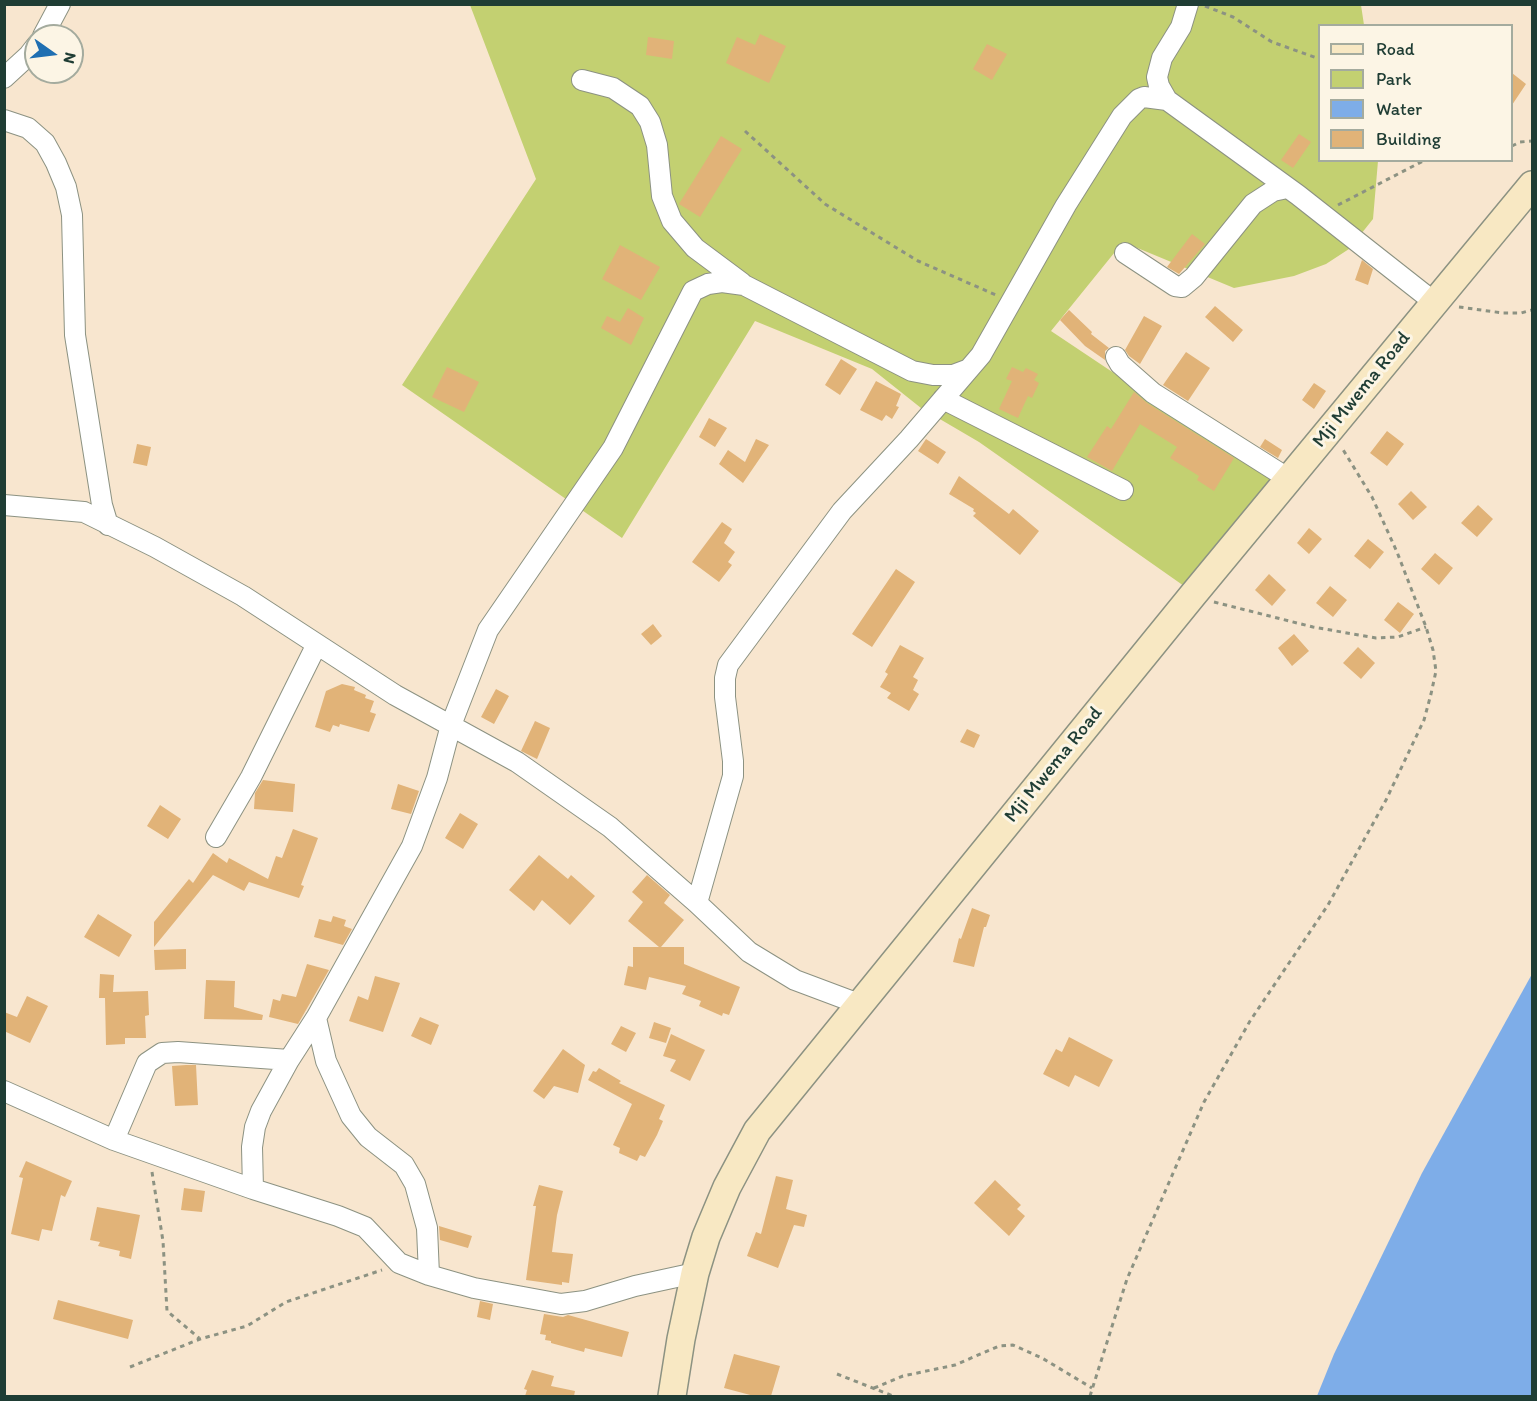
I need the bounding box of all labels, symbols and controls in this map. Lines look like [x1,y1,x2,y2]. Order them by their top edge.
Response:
north arrow [24,24,84,84]
legend [1318,24,1513,162]
text: Road [1376,38,1415,60]
text: N [59,50,81,66]
text: Park [1376,68,1411,90]
text: Water [1376,98,1422,120]
text: Building [1376,128,1441,150]
street label: Mji Mwema Road [1308,327,1416,453]
street label: Mji Mwema Road [1000,702,1108,828]

